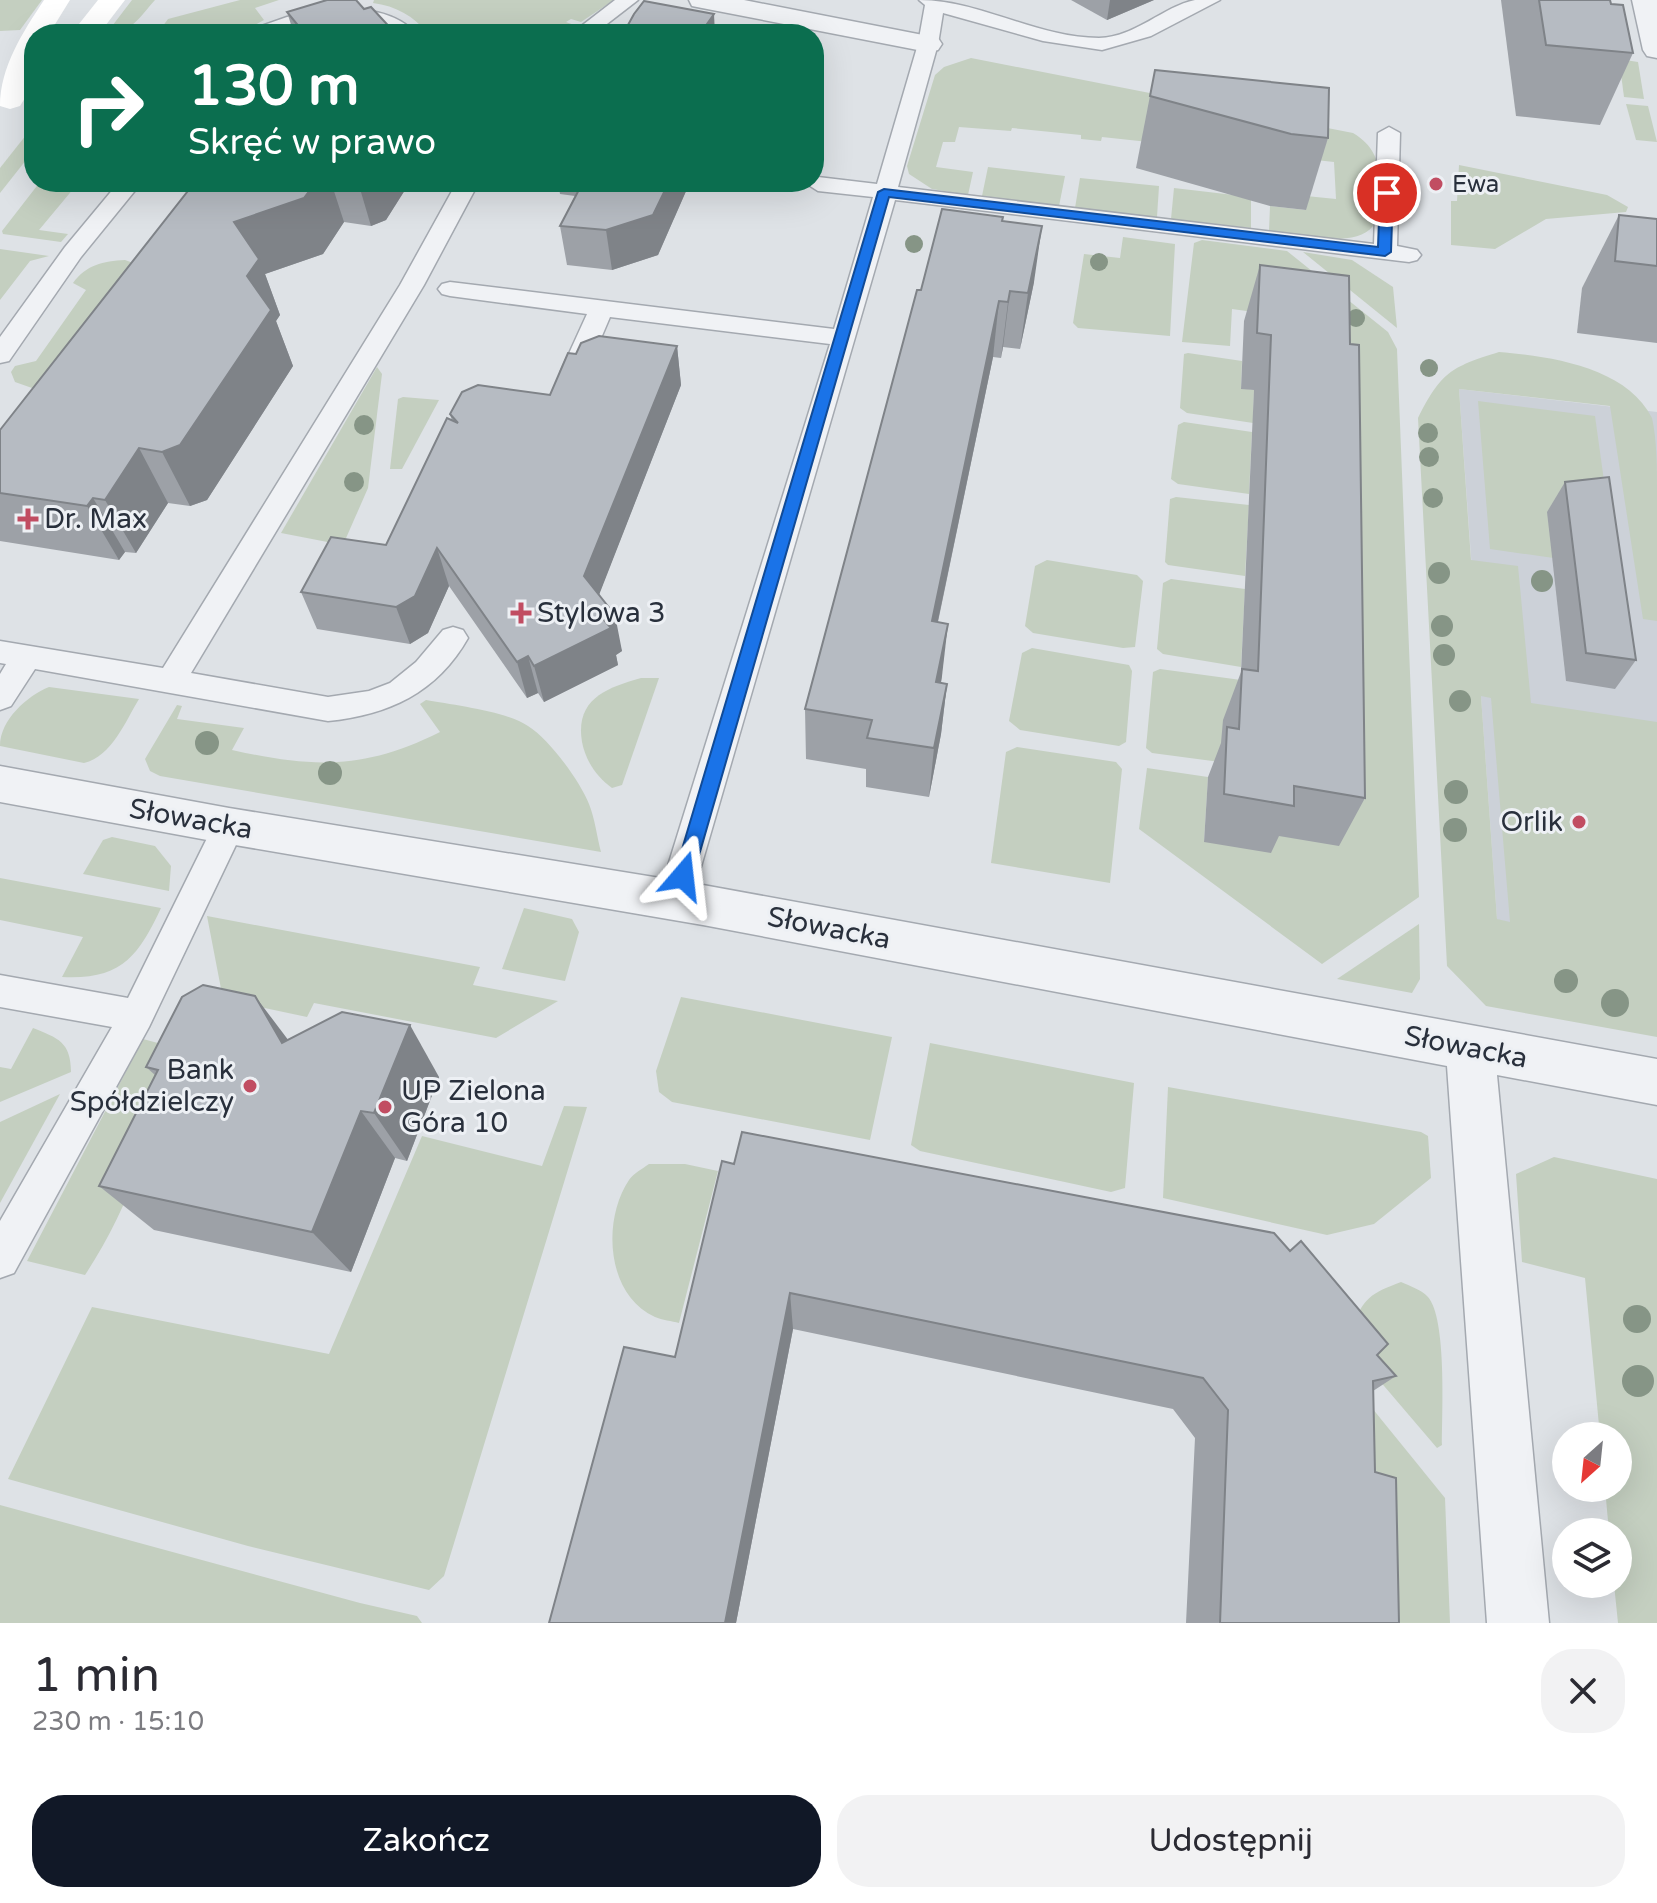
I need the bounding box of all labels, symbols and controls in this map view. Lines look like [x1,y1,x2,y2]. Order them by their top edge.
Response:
text: 130 m [188,53,359,120]
icon: right [56,56,160,160]
text: Skręć w prawo [188,121,436,164]
pin [1353,159,1421,227]
place label: Ewa [1452,170,1499,199]
icon: arrive [1365,171,1409,215]
marker: Ewa [1427,175,1445,193]
place label: Dr. Max [44,502,147,536]
marker: Dr. Max [19,510,37,528]
place label: Stylowa 3 [537,596,666,630]
marker: Stylowa 3 [512,604,530,622]
street label: Słowacka [127,791,255,847]
place label: Orlik [1501,805,1563,839]
marker: Orlik [1570,813,1588,831]
position arrow [641,834,725,918]
street label: Słowacka [765,899,893,957]
street label: Słowacka [1402,1018,1530,1076]
place label: Bank Spółdzielczy [70,1053,234,1119]
place label: UP Zielona Góra 10 [401,1074,546,1140]
marker: Bank Spółdzielczy [241,1077,259,1095]
marker: UP Zielona Góra 10 [376,1098,394,1116]
north arrow [1552,1422,1632,1502]
map controls [1552,1422,1632,1598]
button: layers [1552,1518,1632,1598]
text: 1 min [32,1647,160,1705]
button: close [1541,1649,1625,1733]
text: 230 m · 15:10 [32,1706,204,1737]
button: Zakończ [32,1795,821,1887]
button: Udostępnij [837,1795,1625,1887]

